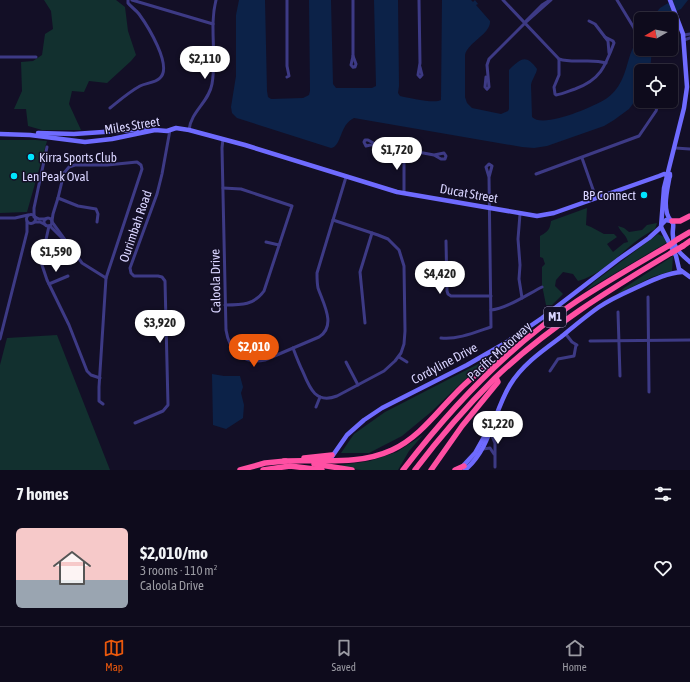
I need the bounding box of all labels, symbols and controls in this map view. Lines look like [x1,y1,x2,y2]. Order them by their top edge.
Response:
north arrow [634,12,678,56]
map controls [634,12,678,108]
pin: $2,110 [172,46,238,80]
text: $2,110 [189,51,221,66]
button: locate [634,64,678,108]
street label: Miles Street [103,114,161,137]
pin: $1,720 [364,137,430,171]
text: $1,720 [381,142,413,157]
place label: Kirra Sports Club [39,150,117,165]
marker: Kirra Sports Club [26,152,36,162]
place label: Len Peak Oval [22,169,90,184]
marker: Len Peak Oval [9,171,19,181]
street label: Ducat Street [439,181,499,206]
street label: Ourimbah Road [116,188,155,264]
place label: BP Connect [583,188,636,203]
marker: BP Connect [639,190,649,200]
pin: $1,590 [23,239,89,273]
text: $1,590 [40,244,72,259]
street label: Caloola Drive [207,249,224,313]
pin: $4,420 [407,261,473,295]
text: $4,420 [424,266,456,281]
road number: M1 [544,307,566,327]
pin: $3,920 [127,310,193,344]
text: $3,920 [144,315,176,330]
street label: Pacific Motorway [464,318,535,384]
pin: $2,010 [221,334,287,368]
text: $2,010 [238,339,270,354]
street label: Cordyline Drive [408,340,480,387]
pin: $1,220 [465,411,531,445]
text: $1,220 [482,416,514,431]
icon: filters [652,483,674,505]
text: 7 homes [16,484,69,504]
text: $2,010/mo [140,543,208,563]
icon: home [48,544,96,592]
icon: heart [652,557,674,579]
text: 3 rooms · 110 m² [140,563,217,578]
text: Caloola Drive [140,578,204,593]
tab: Map [103,637,125,673]
tab: Saved [332,637,356,673]
tab: Home [562,637,587,673]

